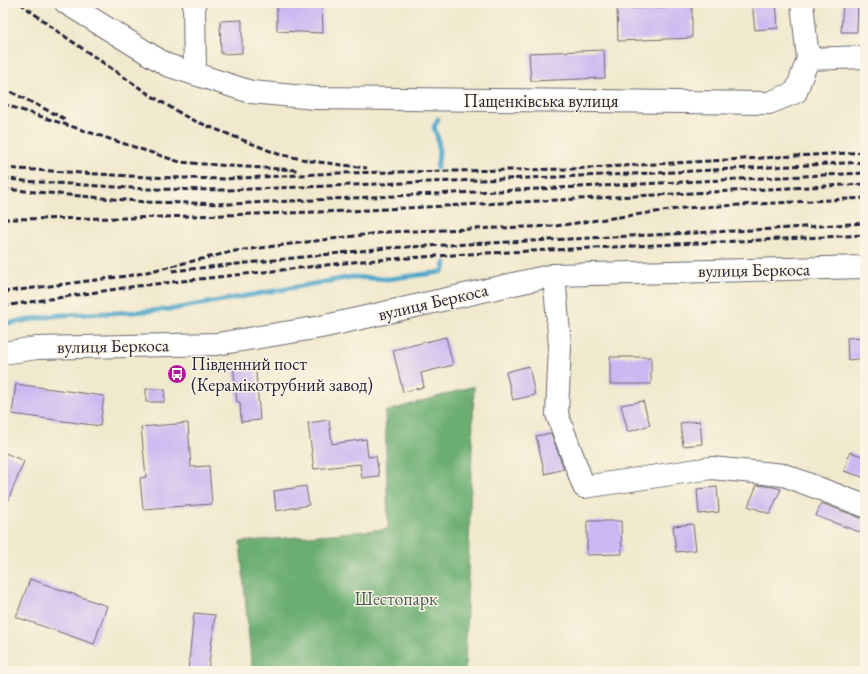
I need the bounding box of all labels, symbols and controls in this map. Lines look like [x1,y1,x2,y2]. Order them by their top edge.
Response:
street label: Пащенківська вулиця [463,89,619,112]
street label: вулиця Беркоса [698,257,811,282]
street label: вулиця Беркоса [376,278,491,325]
street label: вулиця Беркоса [57,333,170,358]
place label: Південний пост (Керамікотрубний завод) [191,352,373,396]
bus stop icon: Південний пост (Керамікотрубний завод) [166,363,188,385]
park label: Шестопарк [354,587,438,610]

